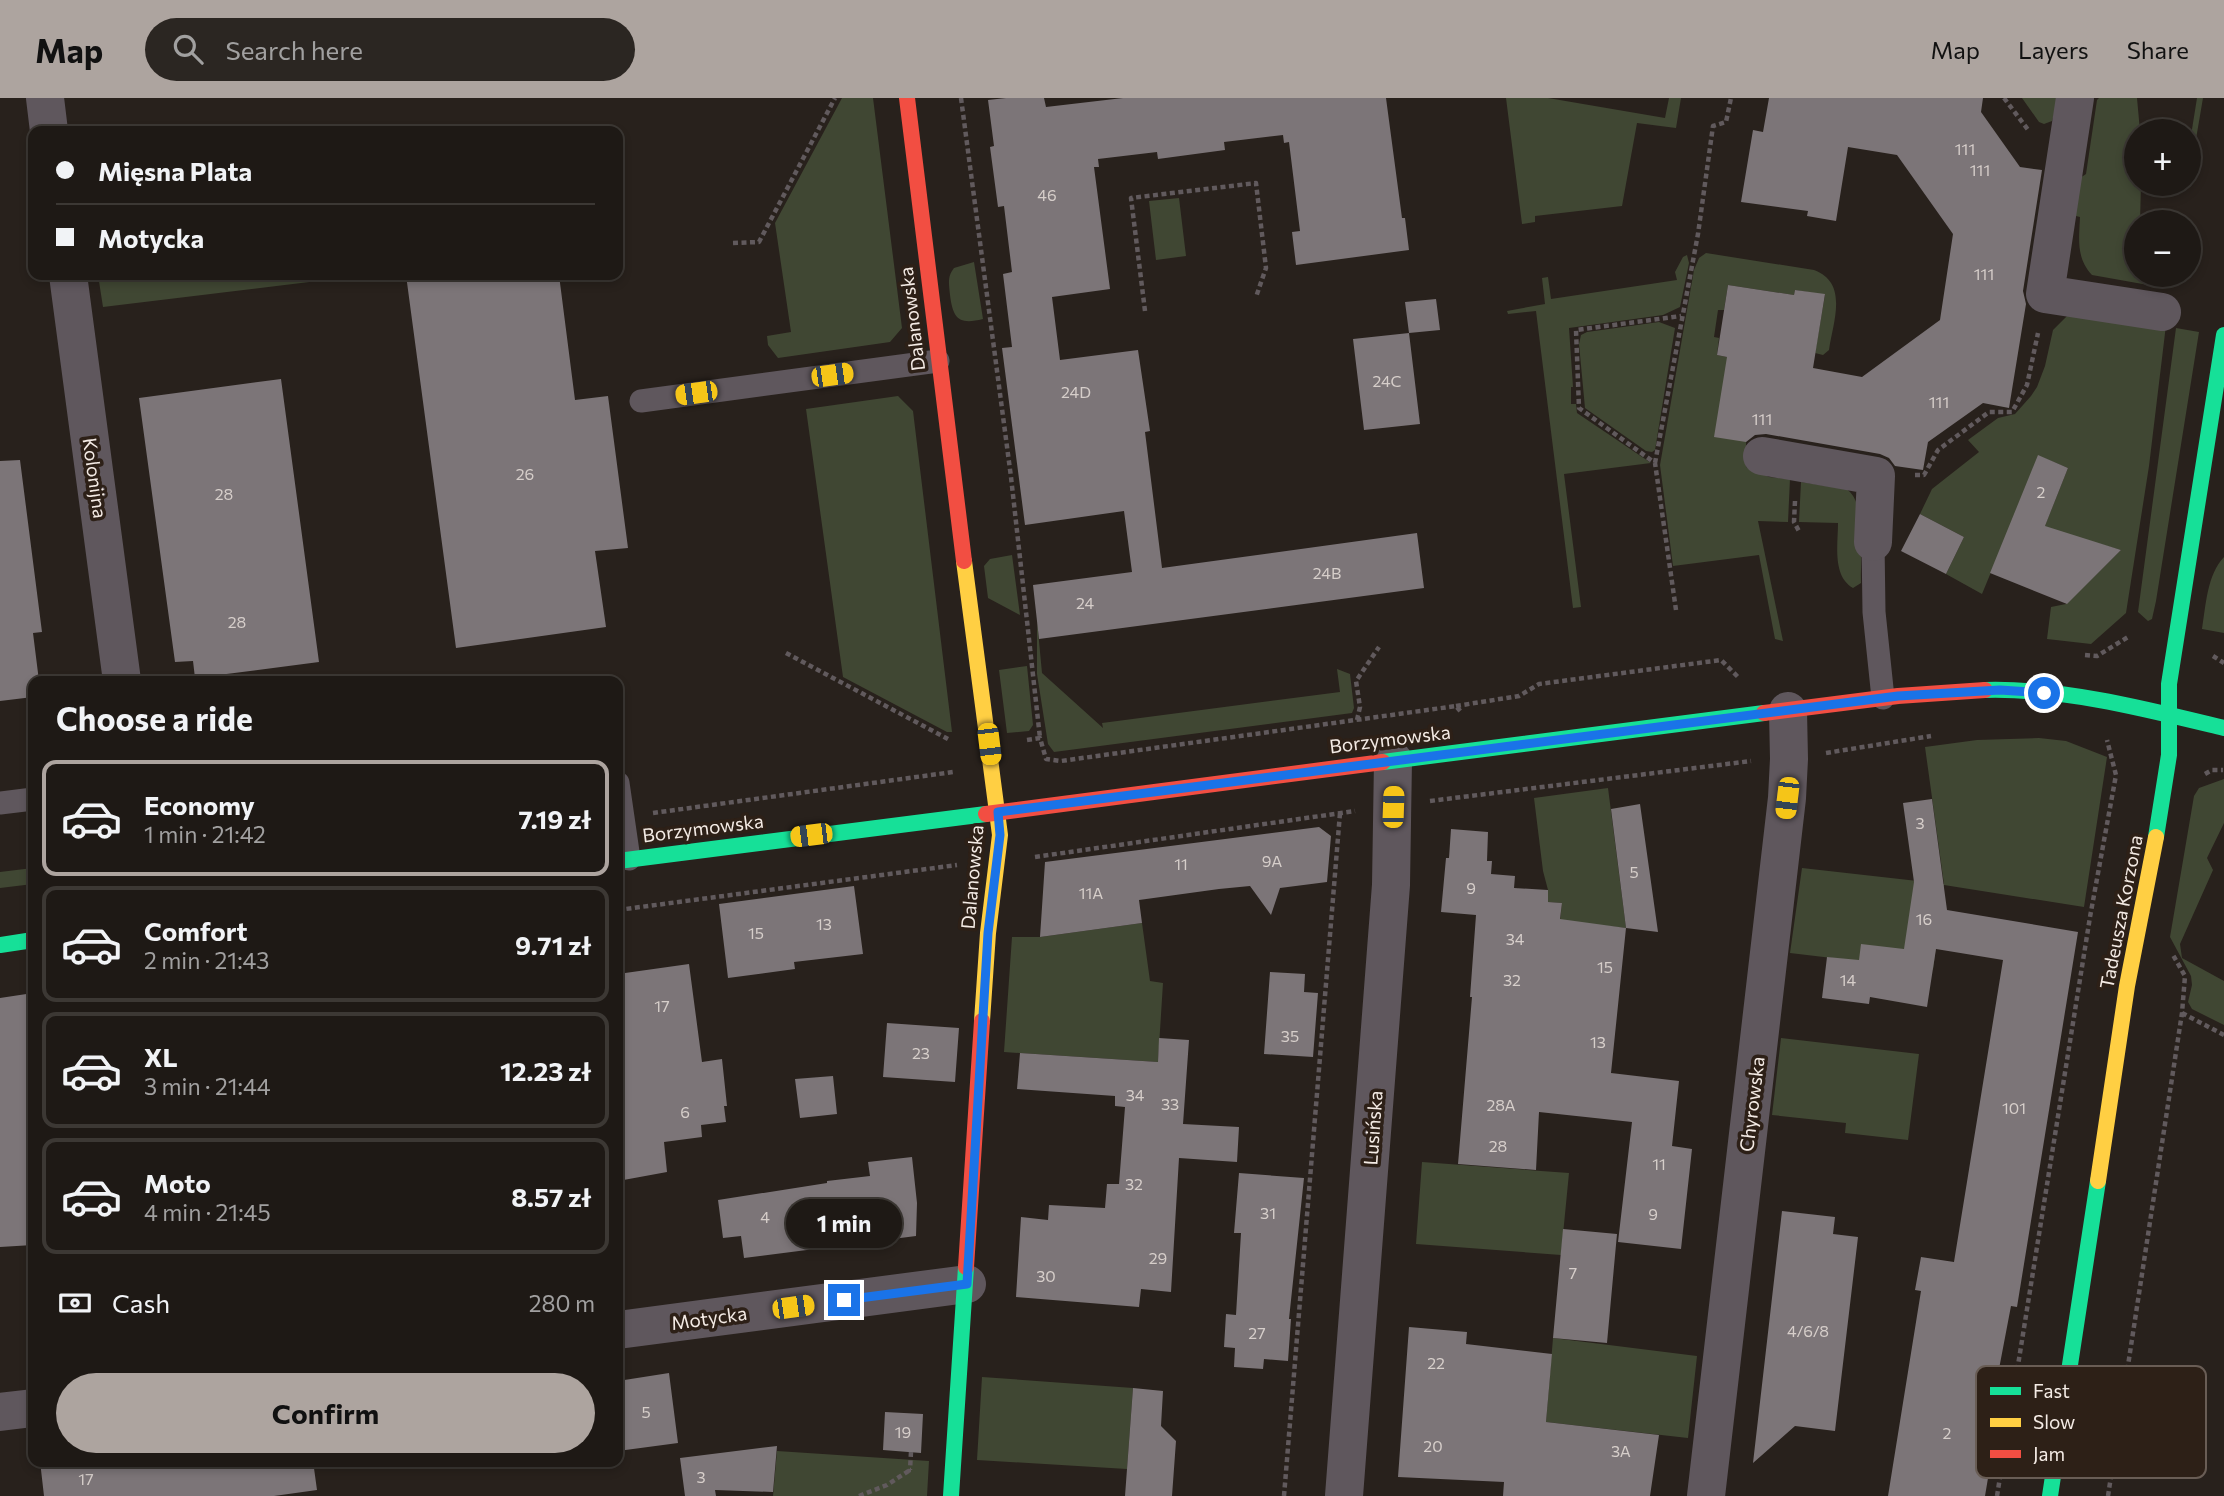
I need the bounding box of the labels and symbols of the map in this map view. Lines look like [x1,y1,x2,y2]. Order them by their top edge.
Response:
house number: 111 [1955,139,1975,158]
house number: 111 [1970,160,1990,179]
house number: 46 [1037,185,1057,204]
house number: 111 [1974,264,1994,283]
street label: Dalanowska [894,266,929,372]
car [810,362,855,388]
house number: 24C [1372,371,1402,390]
car [674,380,719,406]
house number: 24D [1061,382,1091,401]
house number: 111 [1929,392,1949,411]
house number: 111 [1752,409,1772,428]
street label: Kolonijna [78,436,113,520]
house number: 26 [516,464,534,483]
house number: 2 [2037,482,2046,501]
house number: 28 [215,484,233,503]
house number: 24B [1313,563,1341,582]
house number: 24 [1076,593,1094,612]
house number: 28 [228,612,246,631]
route start [2028,677,2060,709]
street label: Borzymowska [1328,720,1452,757]
car [977,722,1002,766]
car [1775,776,1800,820]
car [1382,786,1405,828]
street label: Borzymowska [641,809,765,846]
house number: 3 [1915,813,1925,832]
car [789,822,834,848]
street label: Dalanowska [955,824,988,930]
street label: Tadeusza Korzona [2094,833,2147,991]
house number: 9A [1262,851,1282,870]
house number: 11 [1174,854,1188,873]
house number: 5 [1629,862,1639,881]
house number: 9 [1466,878,1476,897]
house number: 11A [1079,883,1103,902]
house number: 16 [1916,909,1932,928]
house number: 13 [816,914,832,933]
house number: 15 [748,923,764,942]
house number: 34 [1506,929,1525,948]
house number: 15 [1597,957,1613,976]
house number: 32 [1503,970,1521,989]
house number: 14 [1840,970,1857,989]
house number: 17 [654,996,670,1015]
house number: 35 [1281,1026,1299,1045]
house number: 13 [1590,1032,1606,1051]
house number: 23 [912,1043,930,1062]
street label: Chyrowska [1734,1055,1769,1153]
house number: 34 [1126,1085,1145,1104]
street label: Lusińska [1358,1090,1387,1166]
house number: 33 [1161,1094,1179,1113]
house number: 28A [1486,1095,1516,1114]
house number: 101 [2002,1098,2026,1117]
house number: 6 [680,1102,690,1121]
house number: 28 [1489,1136,1507,1155]
house number: 11 [1652,1154,1666,1173]
house number: 32 [1125,1174,1143,1193]
callout: 1 min [786,1198,902,1248]
house number: 31 [1260,1203,1276,1222]
house number: 9 [1648,1204,1658,1223]
house number: 4 [760,1207,770,1226]
house number: 29 [1149,1248,1167,1267]
house number: 7 [1569,1263,1577,1282]
house number: 30 [1036,1266,1056,1285]
route end [828,1284,860,1316]
car [771,1294,816,1320]
street label: Motycka [670,1301,748,1334]
house number: 4/6/8 [1787,1321,1829,1340]
house number: 27 [1248,1323,1266,1342]
house number: 22 [1427,1353,1445,1372]
legend [1976,1366,2206,1478]
text: Fast [2033,1379,2070,1402]
house number: 5 [641,1402,651,1421]
text: Slow [2033,1410,2075,1433]
house number: 19 [895,1422,911,1441]
house number: 2 [1943,1423,1952,1442]
house number: 20 [1423,1436,1443,1455]
house number: 3A [1611,1441,1631,1460]
text: Jam [2033,1442,2065,1465]
house number: 3 [696,1467,706,1486]
house number: 17 [78,1469,94,1488]

